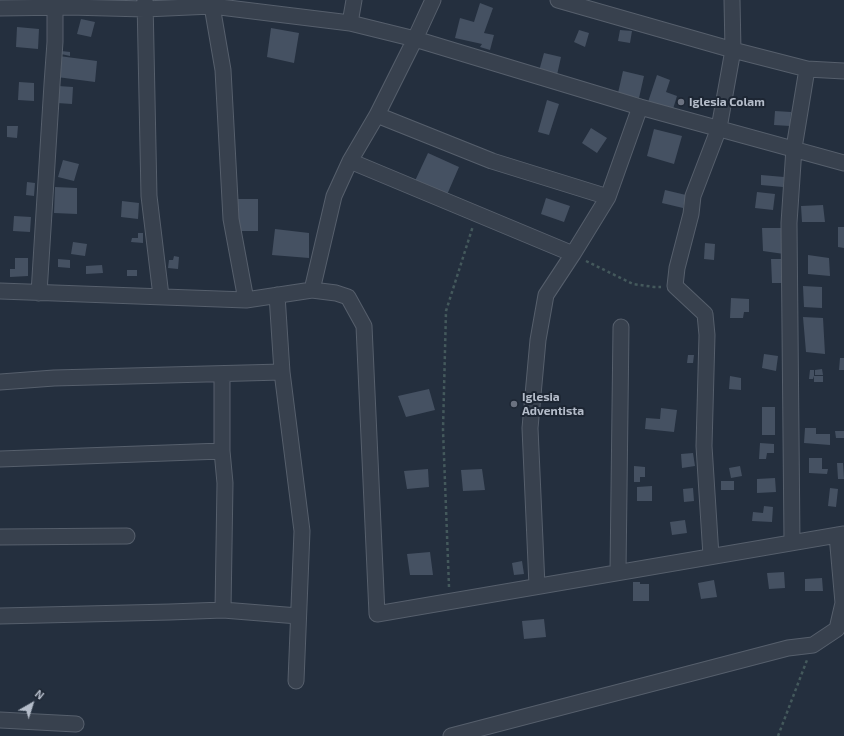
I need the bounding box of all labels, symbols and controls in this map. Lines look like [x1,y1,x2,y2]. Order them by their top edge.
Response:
place label: Iglesia Colam [689,95,765,109]
marker: Iglesia Colam [676,97,686,107]
place label: Iglesia Adventista [522,390,584,418]
marker: Iglesia Adventista [509,399,519,409]
north arrow [12,684,52,724]
text: N [33,687,47,702]

